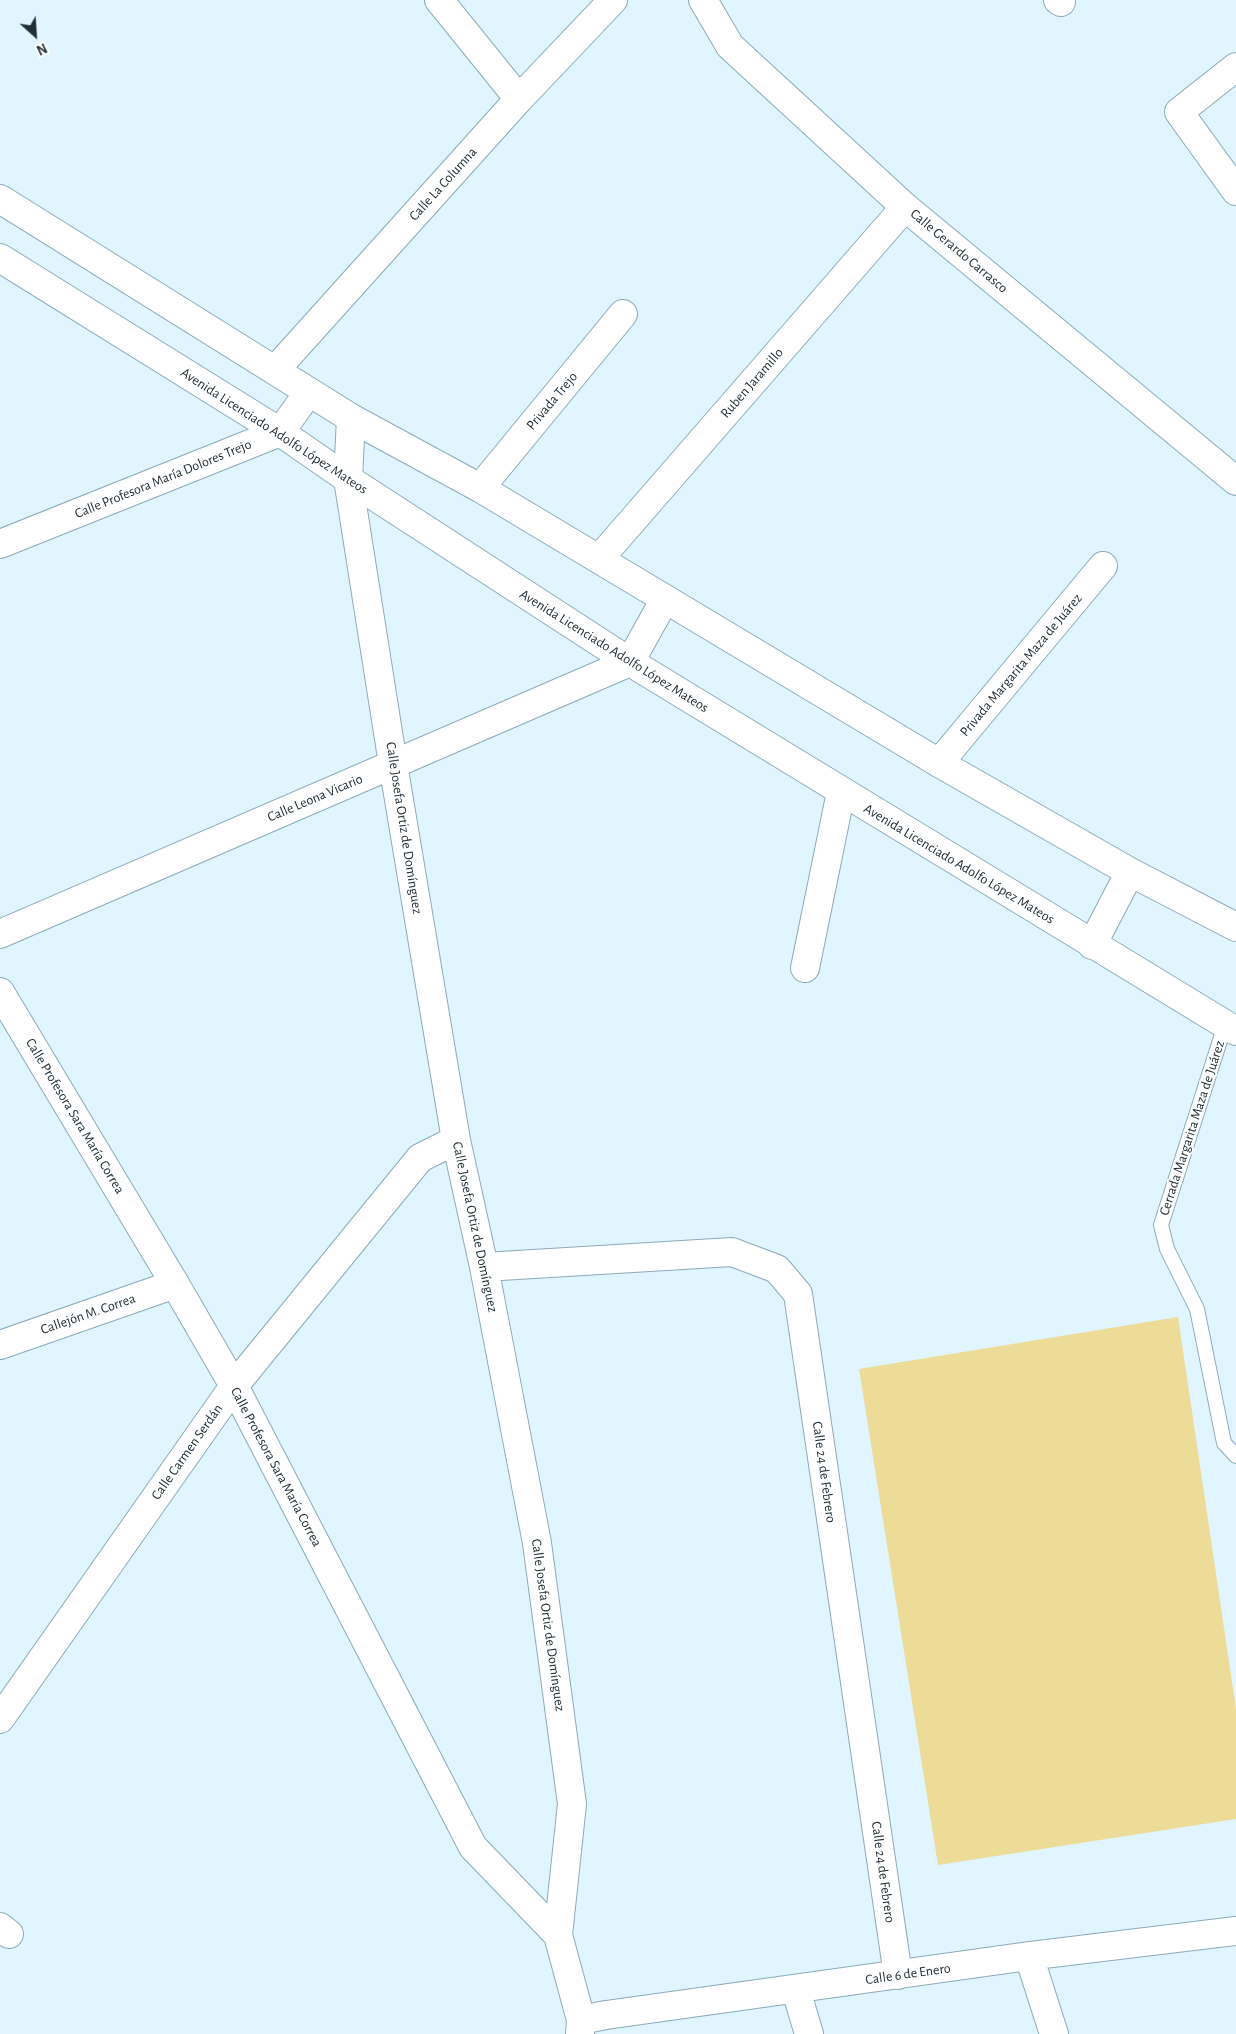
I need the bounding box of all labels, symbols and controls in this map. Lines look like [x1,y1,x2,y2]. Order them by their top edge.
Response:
north arrow [10,10,60,60]
text: N [34,40,49,57]
street label: Calle La Columna [406,144,480,224]
street label: Calle Gerardo Carrasco [907,205,1011,297]
street label: Ruben Jaramillo [717,345,787,421]
street label: Avenida Licenciado Adolfo López Mateos [177,364,371,498]
street label: Privada Trejo [523,369,581,433]
street label: Calle Profesora María Dolores Trejo [72,436,254,522]
street label: Avenida Licenciado Adolfo López Mateos [516,586,712,716]
street label: Privada Margarita Maza de Juárez [956,590,1086,740]
street label: Calle Josefa Ortiz de Domínguez [382,741,426,915]
street label: Calle Leona Vicario [265,770,365,826]
street label: Avenida Licenciado Adolfo López Mateos [861,800,1057,928]
street label: Calle Profesora Sara María Correa [22,1035,128,1197]
street label: Cerrada Margarita Maza de Juárez [1156,1038,1228,1218]
street label: Calle Josefa Ortiz de Domínguez [449,1140,501,1314]
street label: Callejón M. Correa [38,1290,138,1338]
street label: Calle Profesora Sara María Correa [227,1384,325,1550]
street label: Calle Carmen Serdán [148,1401,226,1503]
street label: Calle 24 de Febrero [809,1420,839,1524]
street label: Calle Josefa Ortiz de Domínguez [528,1538,568,1712]
street label: Calle 24 de Febrero [868,1820,898,1924]
street label: Calle 6 de Enero [864,1960,952,1988]

